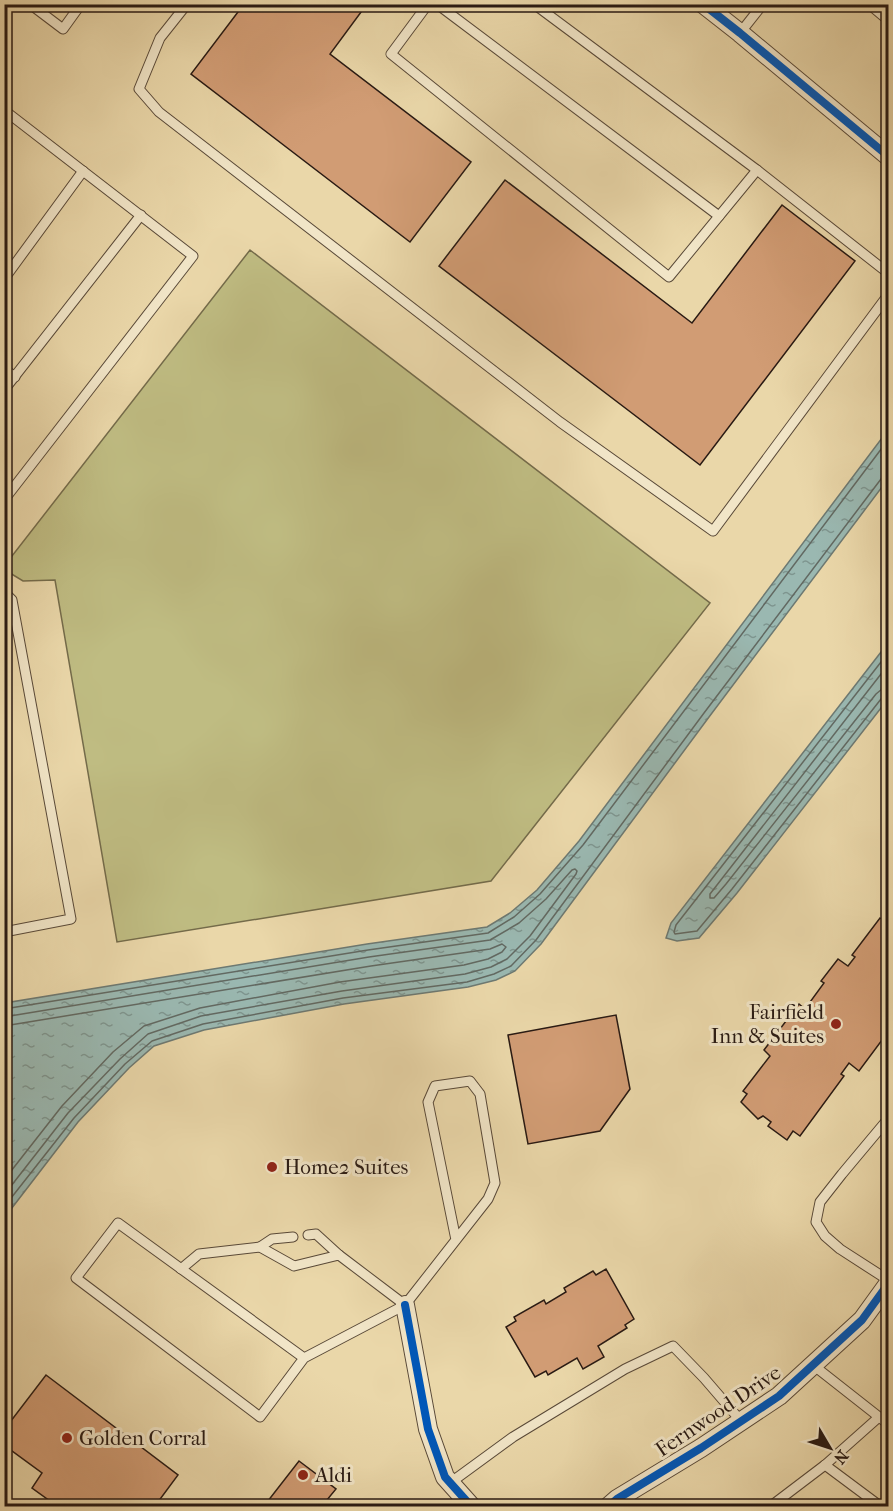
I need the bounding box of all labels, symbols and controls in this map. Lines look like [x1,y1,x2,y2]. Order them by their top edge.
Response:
place label: Fairfield Inn & Suites [711,1000,825,1048]
marker: Fairfield Inn & Suites [829,1017,843,1031]
place label: Home2 Suites [284,1155,409,1179]
marker: Home2 Suites [265,1160,279,1174]
street label: Fernwood Drive [651,1360,785,1462]
north arrow [800,1418,860,1478]
place label: Golden Corral [79,1426,207,1450]
marker: Golden Corral [60,1431,74,1445]
text: N [830,1446,852,1468]
place label: Aldi [314,1463,352,1487]
marker: Aldi [296,1468,310,1482]

